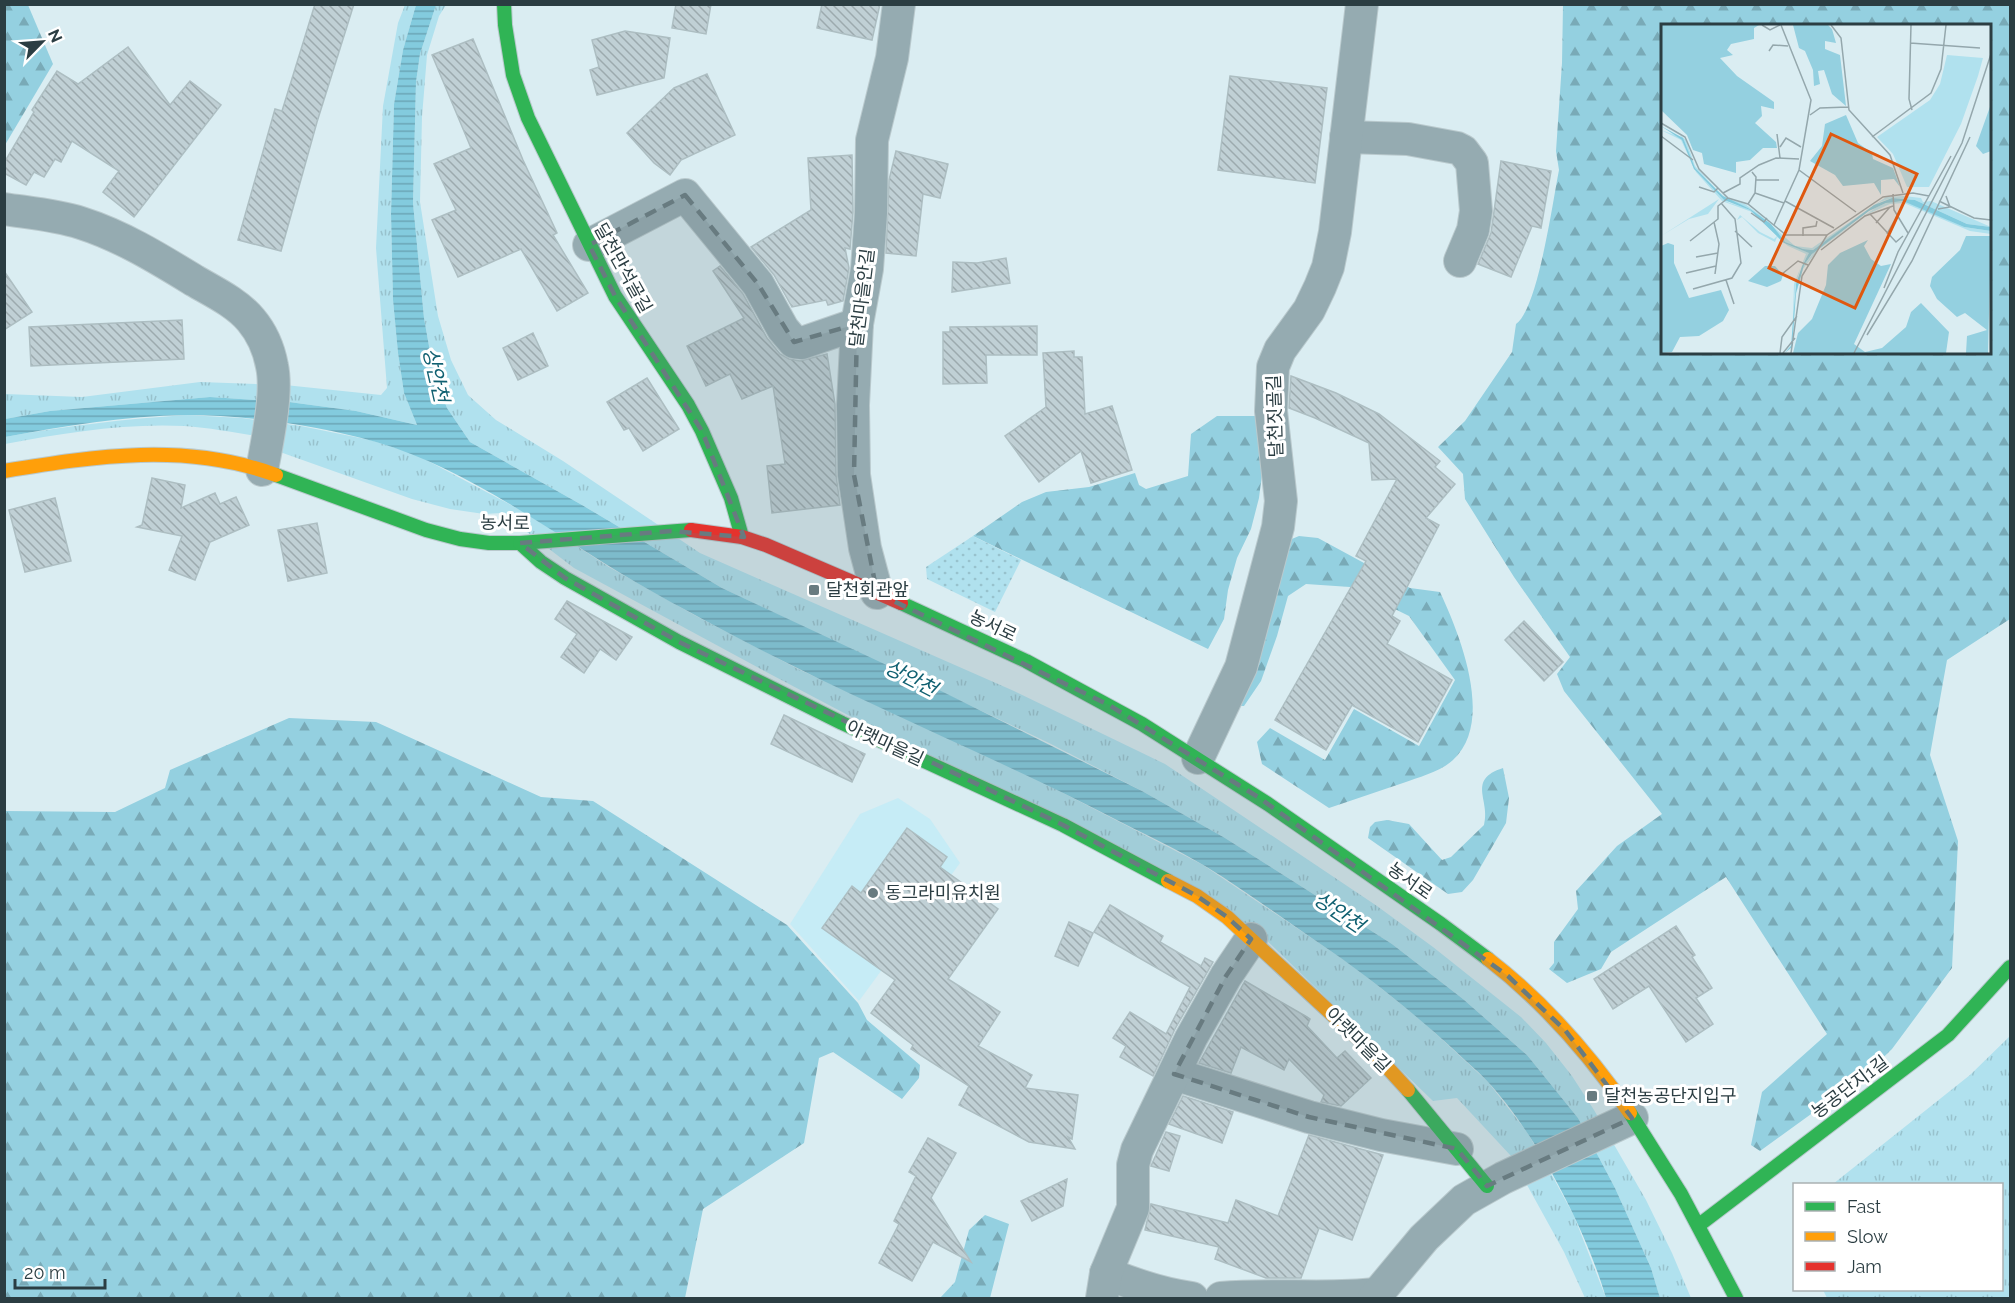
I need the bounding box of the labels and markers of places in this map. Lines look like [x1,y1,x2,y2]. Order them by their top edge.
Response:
place label: 달천회관앞 [826,579,909,600]
marker: 달천회관앞 [807,583,821,597]
place label: 동그라미유치원 [885,882,1001,903]
marker: 동그라미유치원 [866,886,880,900]
place label: 달천농공단지입구 [1604,1085,1736,1106]
marker: 달천농공단지입구 [1585,1089,1599,1103]

